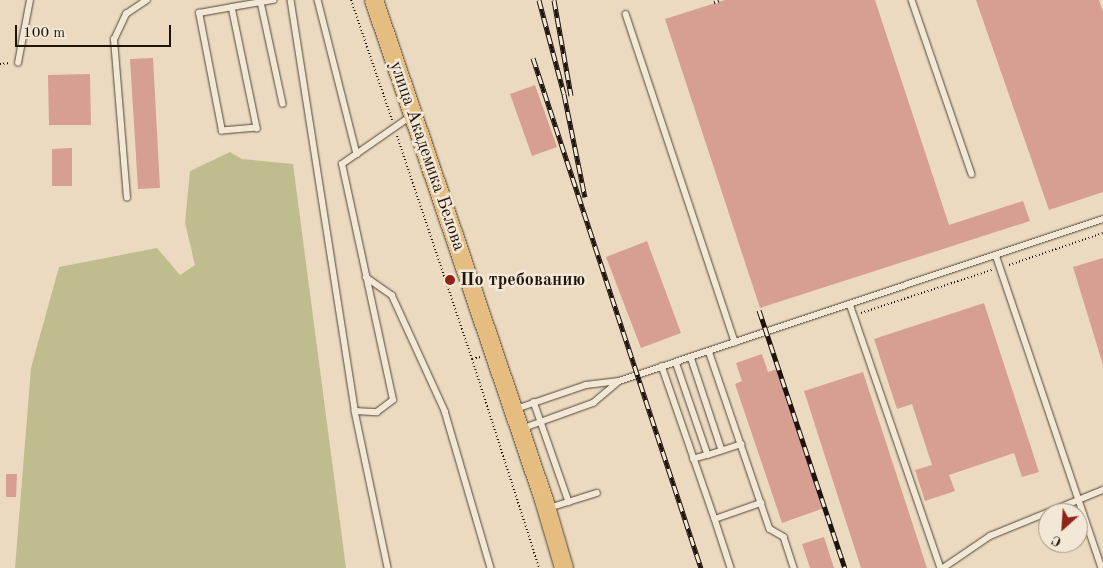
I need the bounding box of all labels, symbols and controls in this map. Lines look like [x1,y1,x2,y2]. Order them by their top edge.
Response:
scale bar [18,15,174,47]
text: 100 m [23,26,65,41]
street label: улица Академика Белова [384,58,470,254]
place label: По требованию [460,269,585,291]
marker: По требованию [444,274,456,286]
north arrow [1038,503,1088,553]
text: С [1050,532,1064,549]

